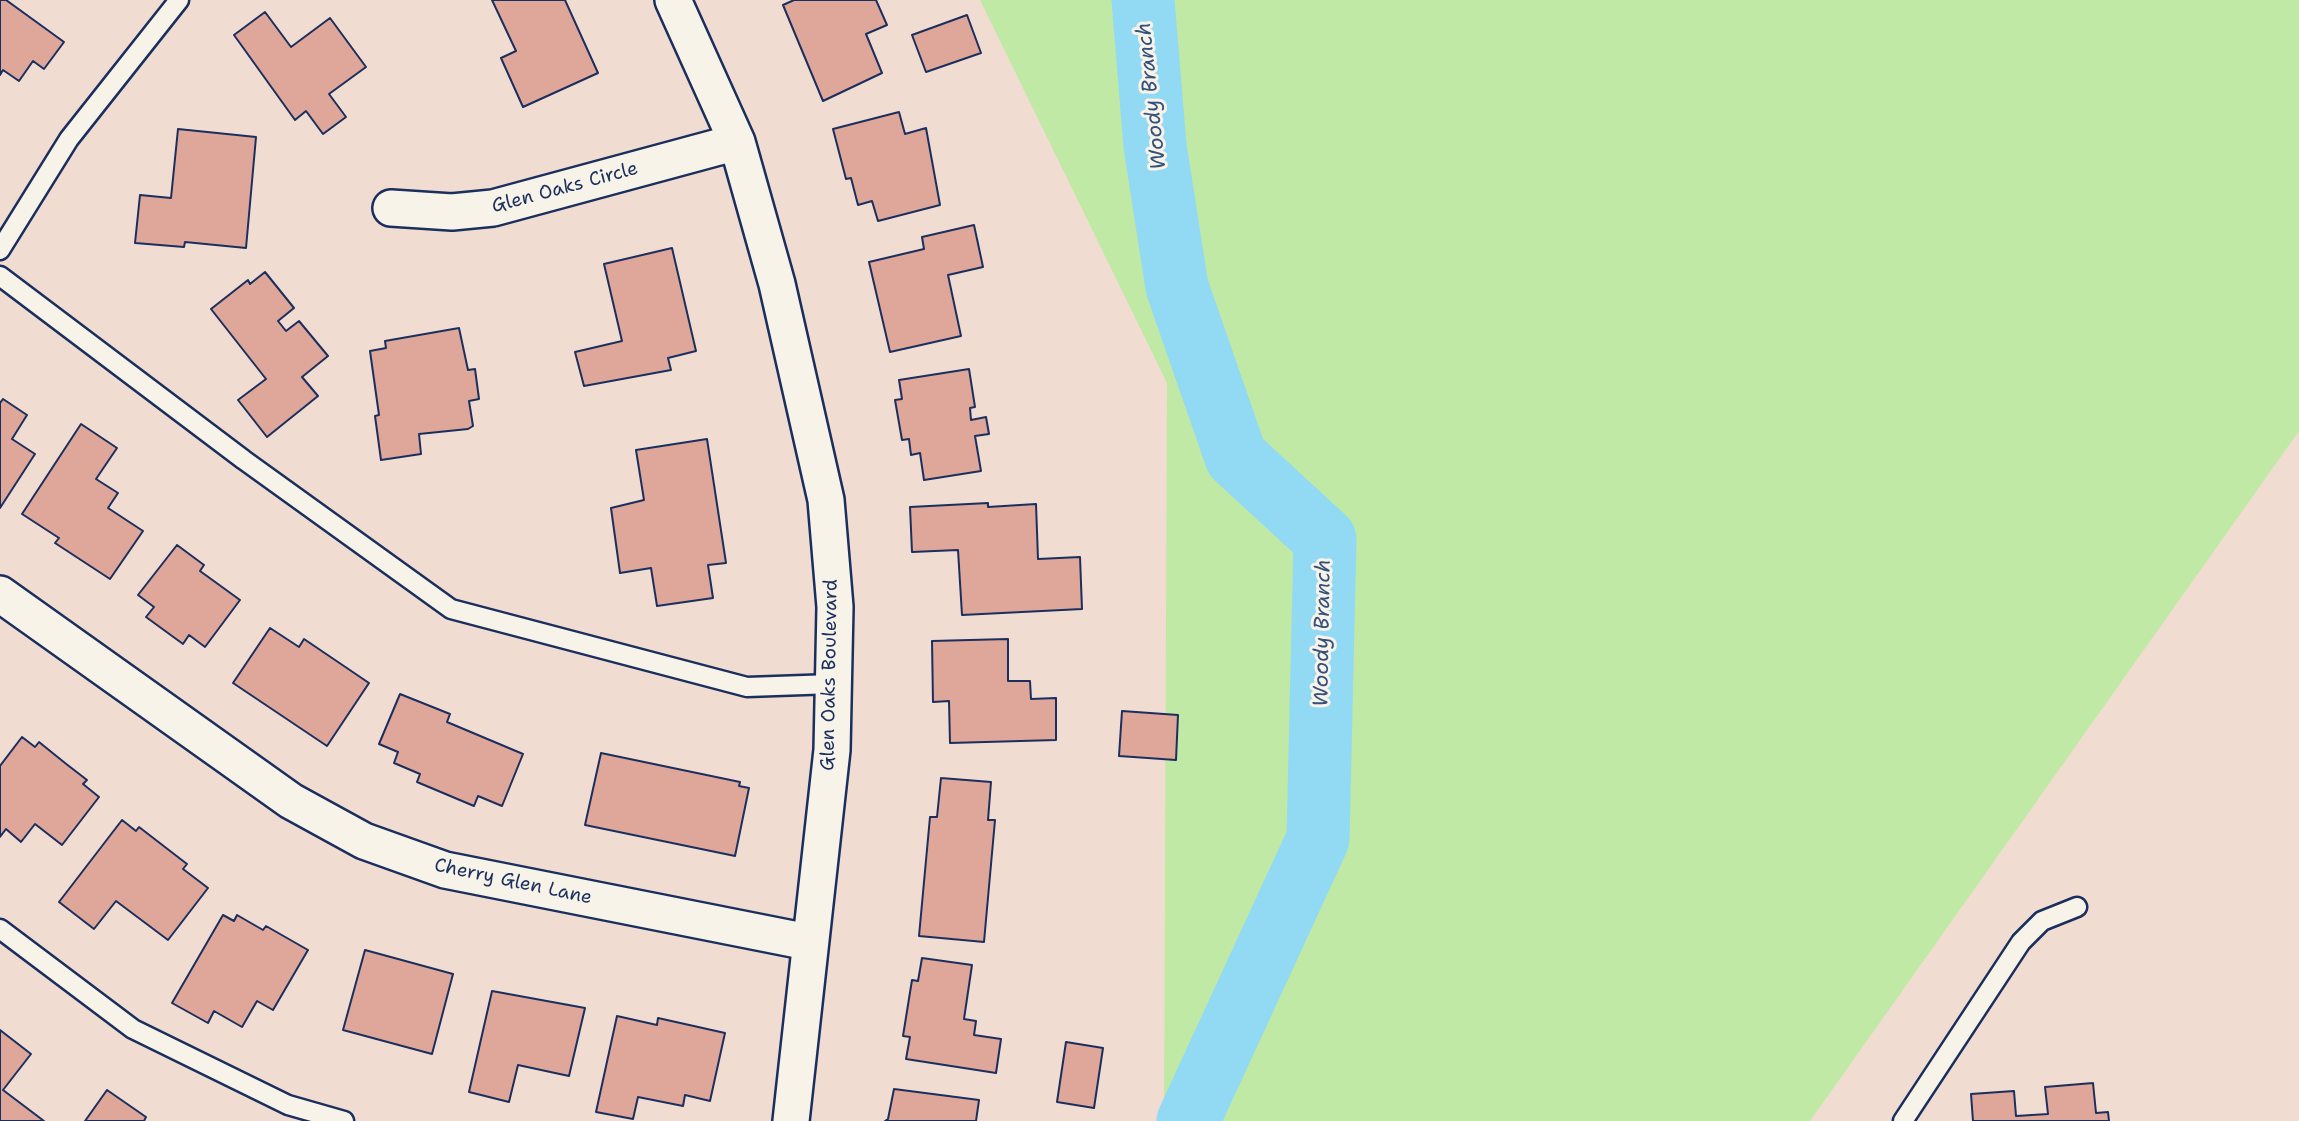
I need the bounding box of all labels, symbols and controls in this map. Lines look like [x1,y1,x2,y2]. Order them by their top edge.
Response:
water label: Woody Branch [1132,21,1172,171]
street label: Glen Oaks Circle [489,158,641,218]
water label: Woody Branch [1309,559,1337,707]
street label: Glen Oaks Boulevard [817,579,843,771]
street label: Cherry Glen Lane [432,854,594,910]

